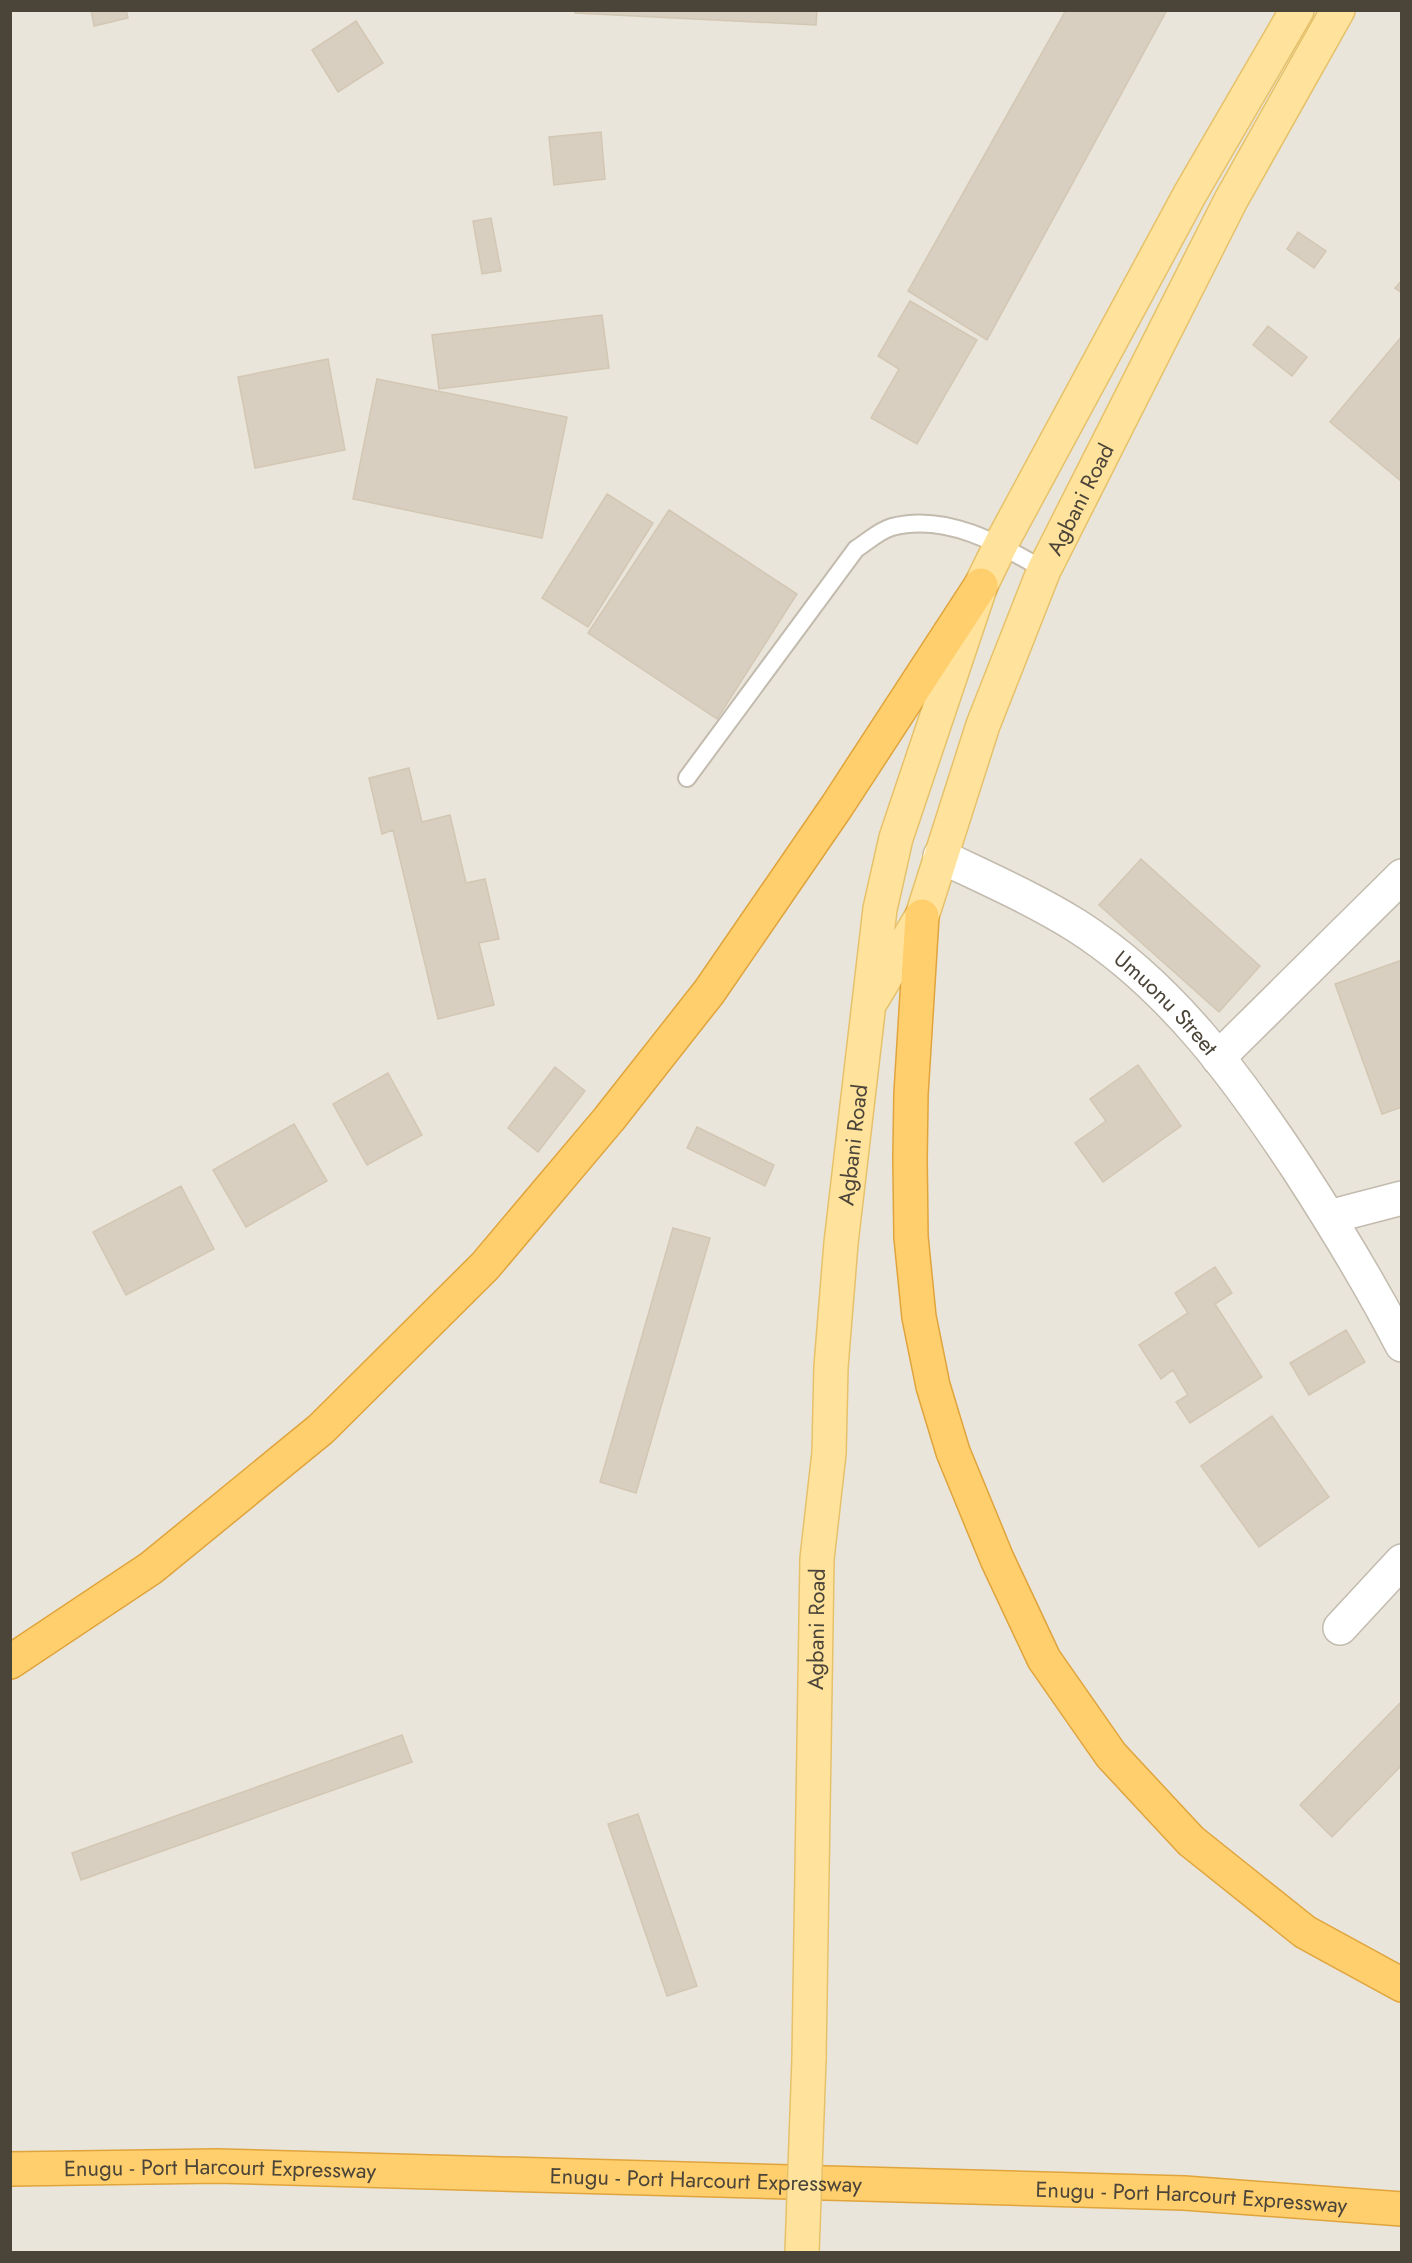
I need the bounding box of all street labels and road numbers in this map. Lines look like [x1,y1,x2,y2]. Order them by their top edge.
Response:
street label: Agbani Road [1038,438,1122,561]
street label: Umuonu Street [1107,943,1226,1063]
street label: Agbani Road [830,1083,875,1207]
street label: Agbani Road [799,1568,833,1690]
street label: Enugu - Port Harcourt Expressway [64,2150,377,2186]
street label: Enugu - Port Harcourt Expressway [549,2159,863,2200]
street label: Enugu - Port Harcourt Expressway [1035,2173,1349,2221]

